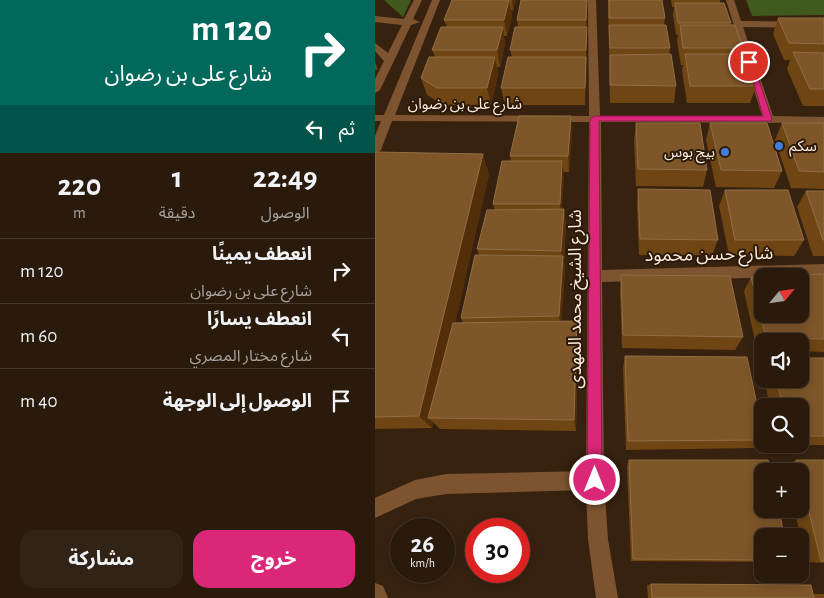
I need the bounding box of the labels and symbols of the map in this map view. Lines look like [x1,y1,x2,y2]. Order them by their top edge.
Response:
pin [728,41,770,83]
street label: شارع على بن رضوان [408,97,522,116]
place label: سكم [789,139,817,157]
marker: سكم [773,140,785,152]
place label: بيج بوس [664,145,715,164]
marker: بيج بوس [719,146,731,158]
street label: شارع الشيخ محمد المهدى [567,209,589,389]
street label: شارع حسن محمود [645,245,773,269]
north arrow [754,268,809,322]
position arrow [568,453,620,505]
speed limit sign: 30 [465,518,530,583]

